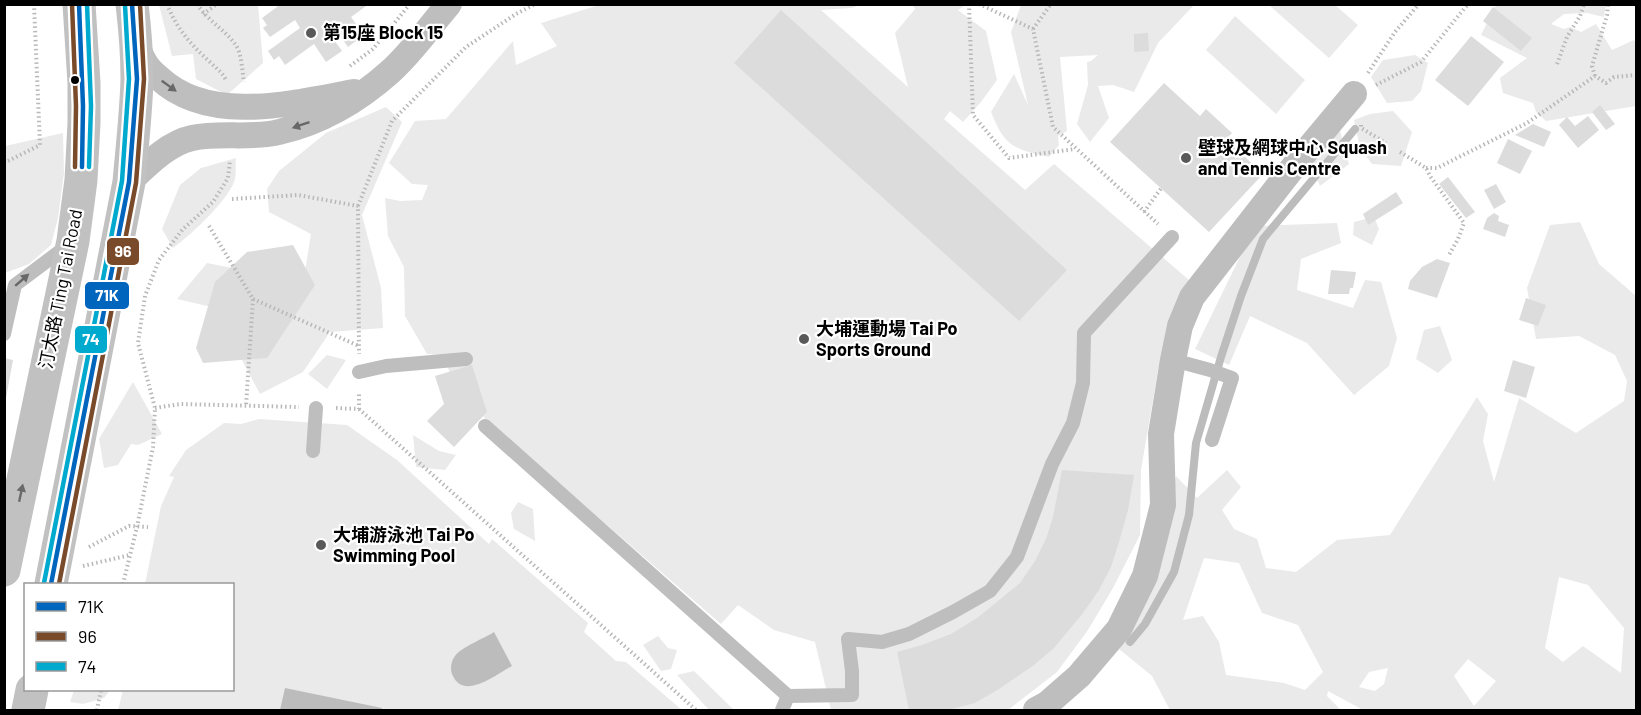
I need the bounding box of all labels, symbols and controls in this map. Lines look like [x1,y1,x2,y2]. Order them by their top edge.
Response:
place label: 第15座 Block 15 [323,21,443,43]
marker: 第15座 Block 15 [304,26,318,40]
unlabelled marker [69,74,81,86]
one-way arrow [161,80,177,92]
one-way arrow [292,120,310,130]
place label: 壁球及網球中心 Squash and Tennis Centre [1198,136,1387,179]
marker: 壁球及網球中心 Squash and Tennis Centre [1179,151,1193,165]
street label: 汀太路 Ting Tai Road [34,207,86,371]
line badge: 96 [106,237,140,266]
text: 96 [114,241,132,260]
one-way arrow [15,273,30,287]
line badge: 71K [84,281,130,310]
text: 71K [95,285,119,304]
place label: 大埔運動場 Tai Po Sports Ground [816,317,957,360]
line badge: 74 [74,325,108,354]
text: 74 [82,329,100,348]
marker: 大埔運動場 Tai Po Sports Ground [797,332,811,346]
one-way arrow [17,483,26,502]
place label: 大埔游泳池 Tai Po Swimming Pool [333,523,474,566]
marker: 大埔游泳池 Tai Po Swimming Pool [314,538,328,552]
legend [24,583,234,691]
text: 71K [78,595,104,617]
text: 96 [78,625,97,647]
text: 74 [78,655,96,677]

